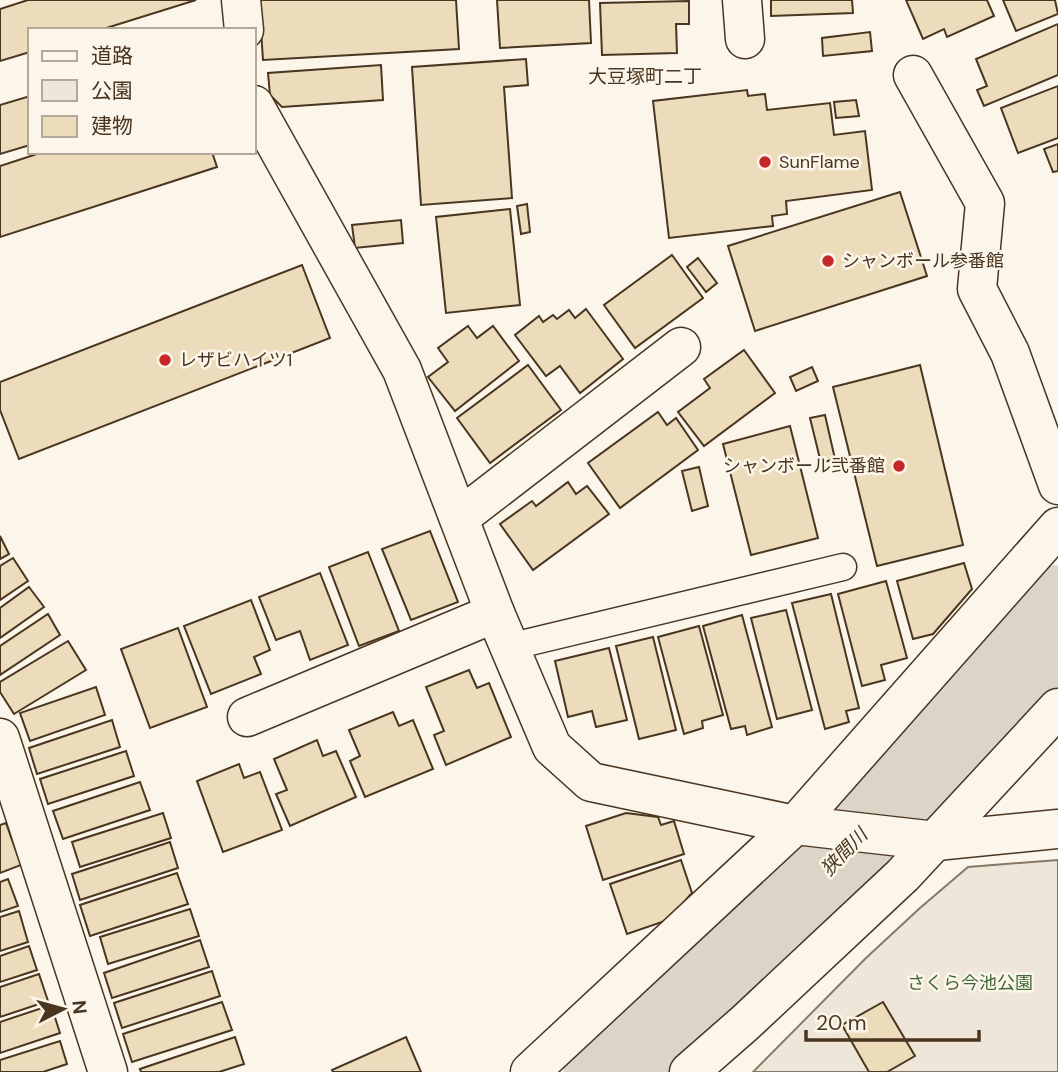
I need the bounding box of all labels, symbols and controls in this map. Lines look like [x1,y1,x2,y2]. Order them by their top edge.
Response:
legend [28,28,256,154]
text: 道路 [91,42,133,70]
district label: 大豆塚町二丁 [588,64,702,89]
text: 公園 [91,77,133,105]
text: 建物 [91,112,133,140]
place label: SunFlame [779,150,860,174]
marker: SunFlame [757,154,773,170]
place label: シャンボール参番館 [842,249,1004,273]
marker: シャンボール参番館 [820,253,836,269]
place label: レザビハイツ1 [179,348,292,372]
marker: レザビハイツ1 [157,352,173,368]
place label: シャンボール弐番館 [723,454,885,478]
marker: シャンボール弐番館 [891,458,907,474]
water label: 狭間川 [815,821,874,881]
park label: さくら今池公園 [907,971,1033,995]
north arrow [28,974,98,1044]
scale bar [806,998,979,1042]
text: N [66,999,93,1015]
text: 20 m [816,1009,867,1037]

